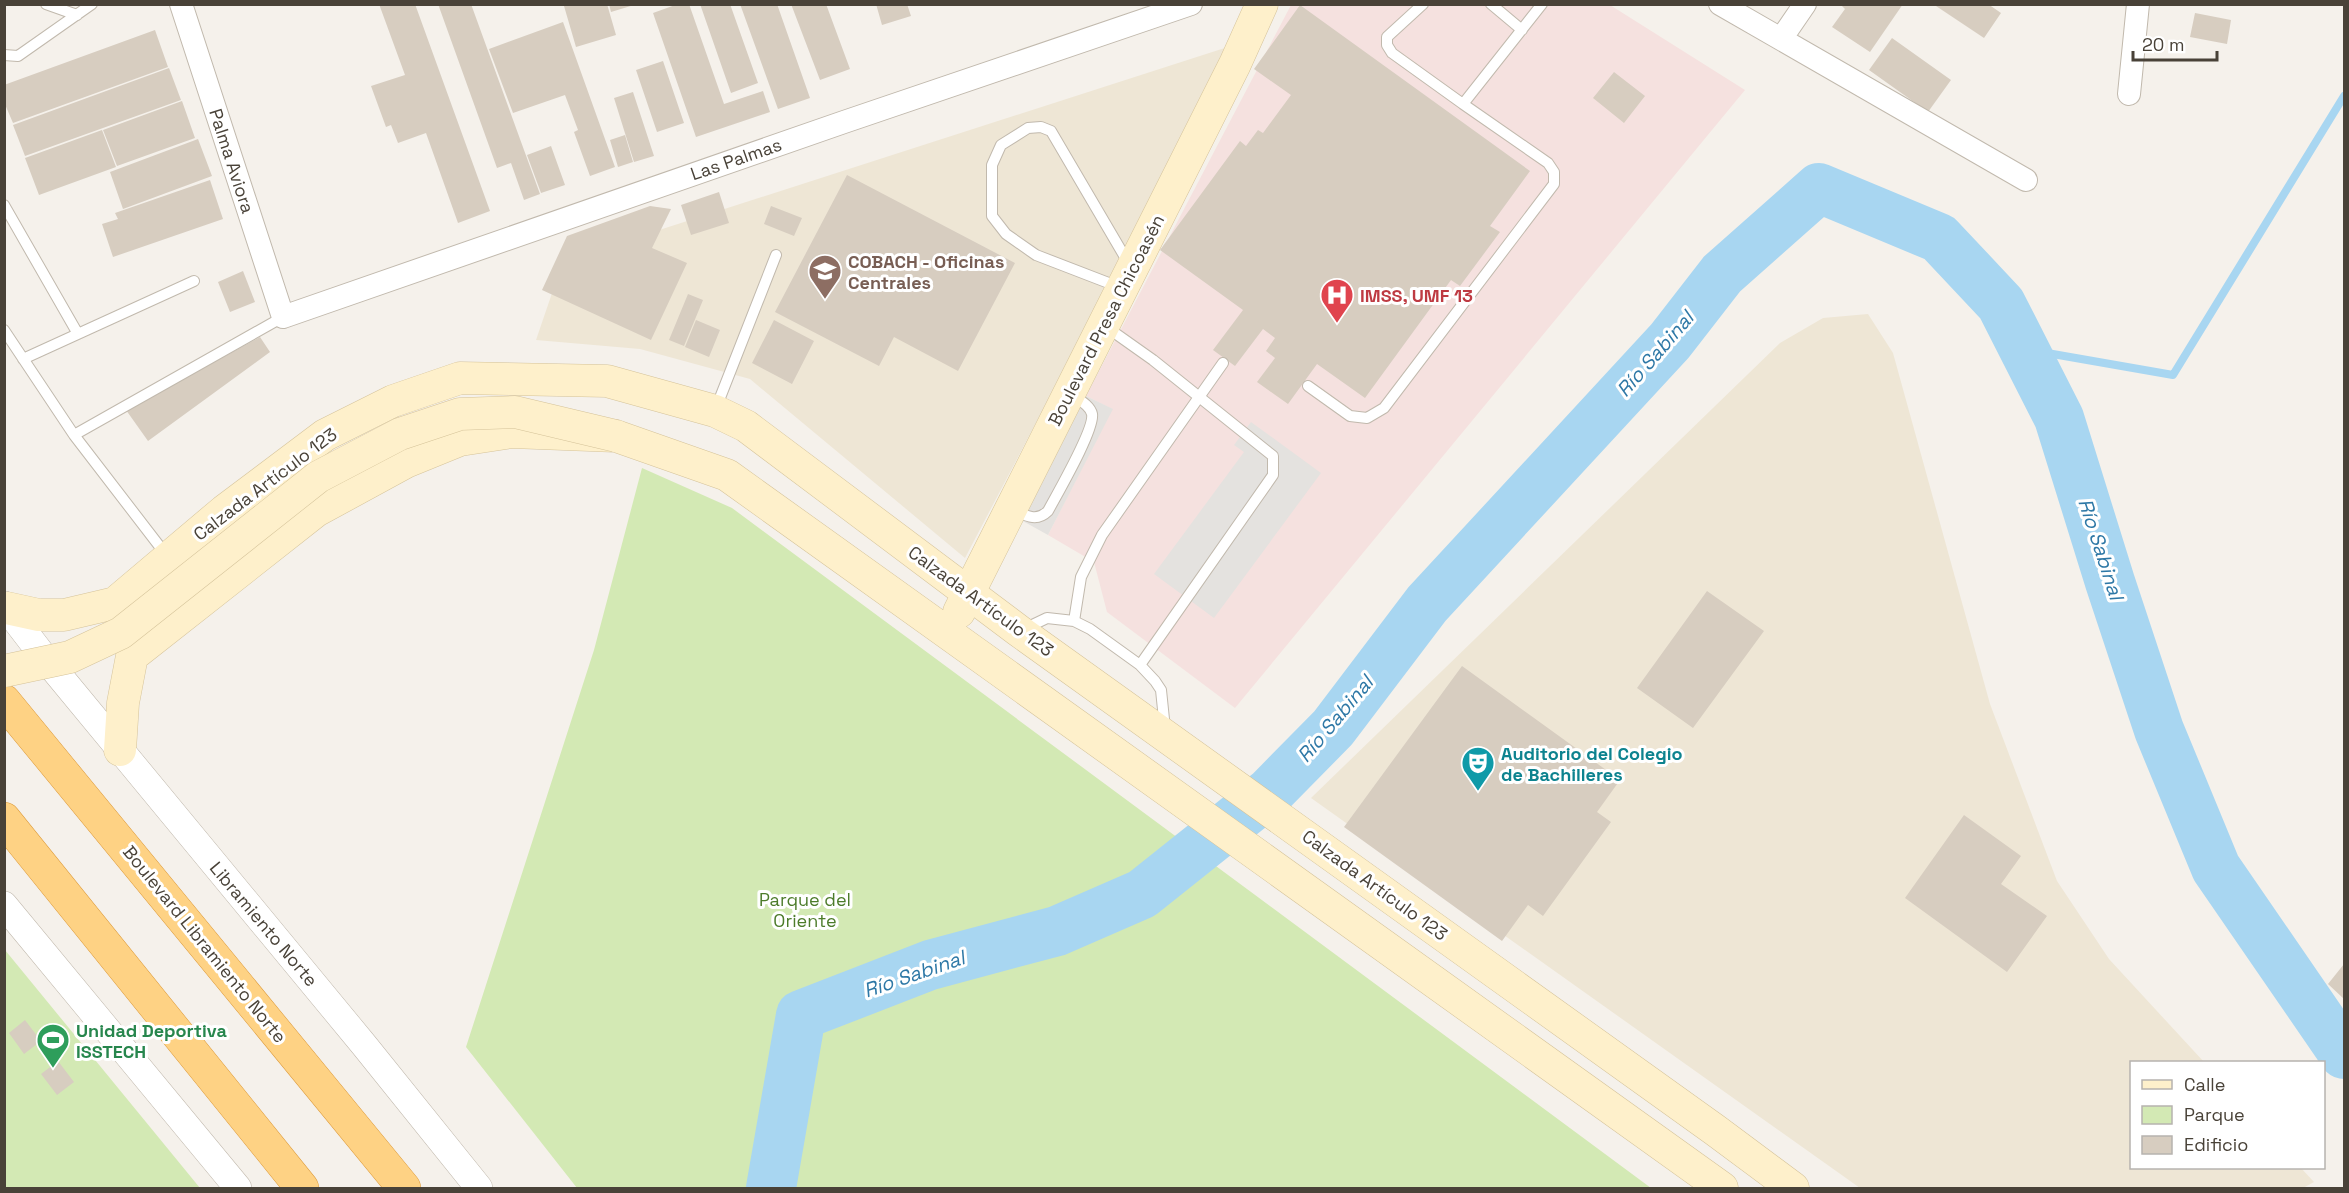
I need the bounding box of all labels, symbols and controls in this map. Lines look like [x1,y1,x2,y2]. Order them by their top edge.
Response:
scale bar [2133,24,2217,62]
text: 20 m [2142,33,2185,56]
street label: Palma Aviora [204,106,260,216]
street label: Las Palmas [687,133,785,185]
street label: Boulevard Presa Chicoasén [1043,211,1169,429]
place label: COBACH - Oficinas Centrales [848,250,1004,294]
school or university icon: COBACH - Oficinas Centrales [807,253,843,300]
hospital icon: IMSS, UMF 13 [1319,277,1355,324]
place label: IMSS, UMF 13 [1360,284,1473,307]
water label: Río Sabinal [1611,304,1701,402]
street label: Calzada Artículo 123 [189,422,341,546]
water label: Río Sabinal [2072,495,2130,605]
street label: Calzada Artículo 123 [904,541,1058,661]
water label: Río Sabinal [1291,669,1380,768]
place label: Auditorio del Colegio de Bachilleres [1501,742,1682,786]
theatre icon: Auditorio del Colegio de Bachilleres [1460,745,1496,792]
street label: Calzada Artículo 123 [1298,825,1452,945]
street label: Boulevard Libramiento Norte [118,841,292,1047]
street label: Libramiento Norte [205,857,323,991]
park label: Parque del Oriente [759,888,851,932]
water label: Río Sabinal [860,944,970,1003]
place label: Unidad Deportiva ISSTECH [76,1019,227,1063]
sports icon: Unidad Deportiva ISSTECH [35,1022,71,1069]
legend [2130,1061,2325,1169]
text: Calle [2184,1073,2225,1096]
text: Parque [2184,1103,2245,1126]
text: Edificio [2184,1133,2248,1156]

